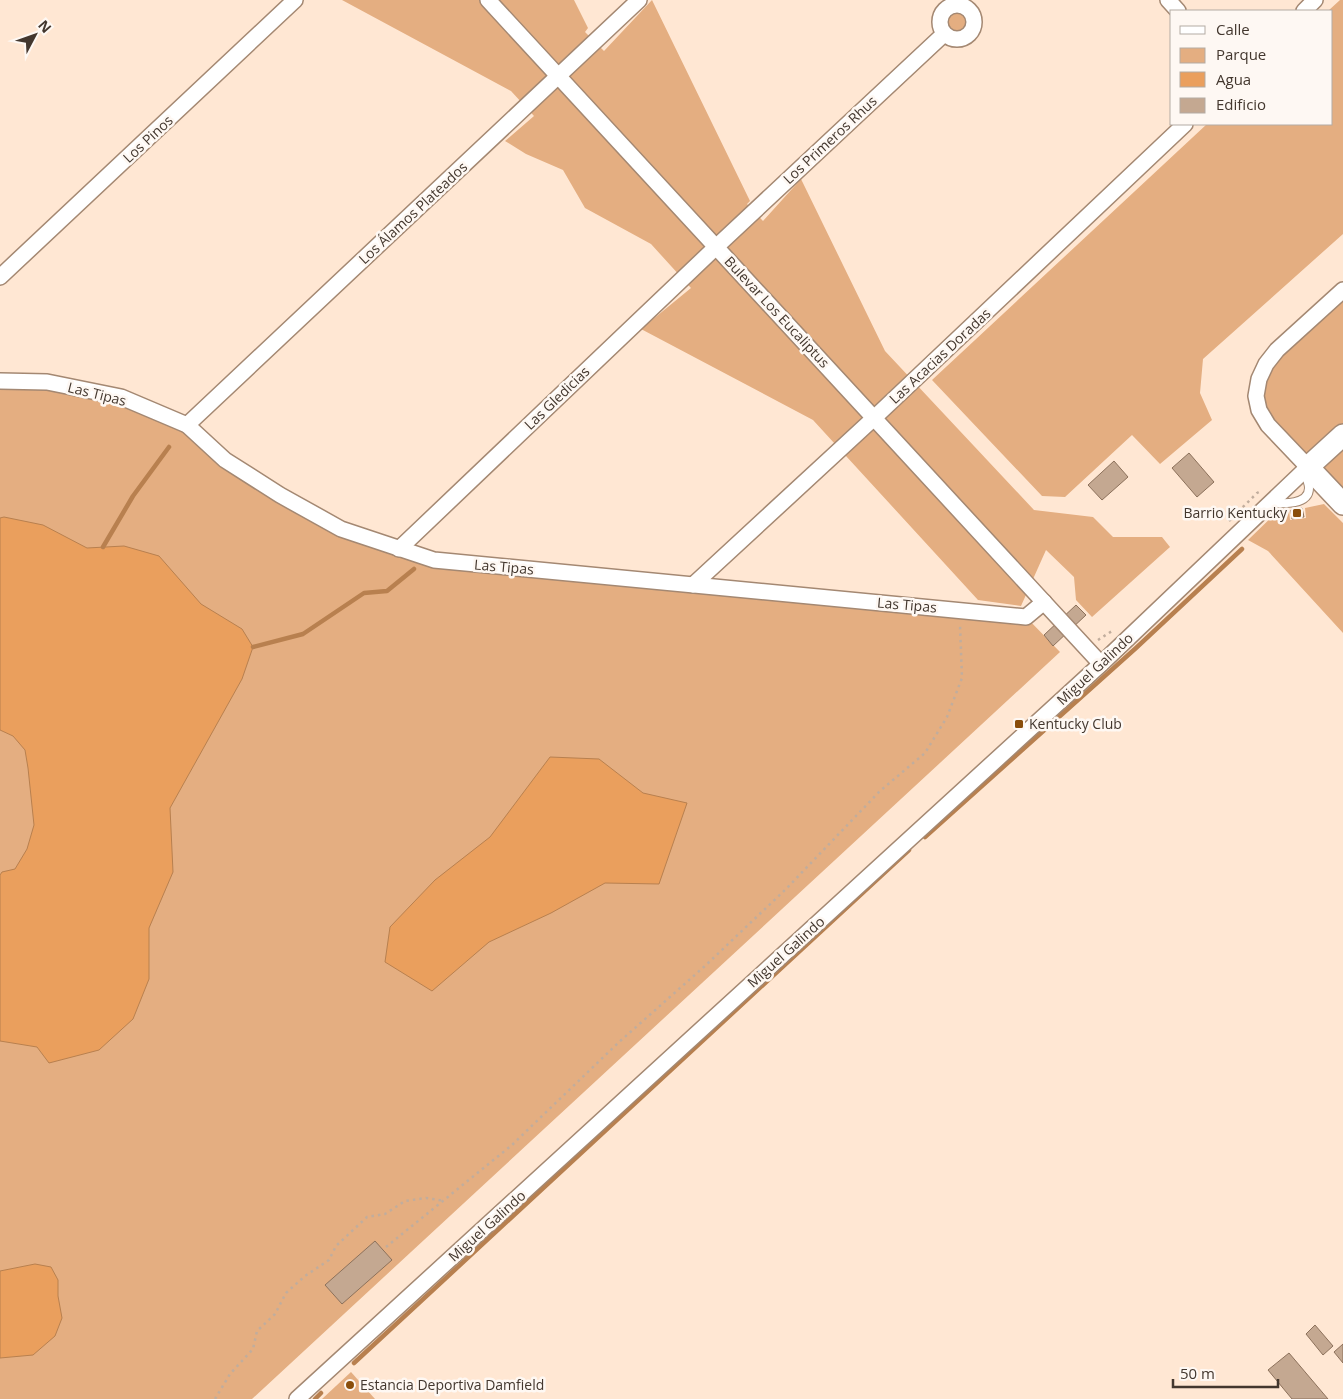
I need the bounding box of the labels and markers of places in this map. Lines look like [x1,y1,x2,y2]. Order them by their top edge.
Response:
place label: Barrio Kentucky [1183,503,1288,522]
marker: Barrio Kentucky [1291,507,1303,519]
place label: Kentucky Club [1029,714,1122,733]
marker: Kentucky Club [1013,718,1025,730]
place label: Estancia Deportiva Damfield [360,1375,544,1394]
marker: Estancia Deportiva Damfield [344,1379,356,1391]

